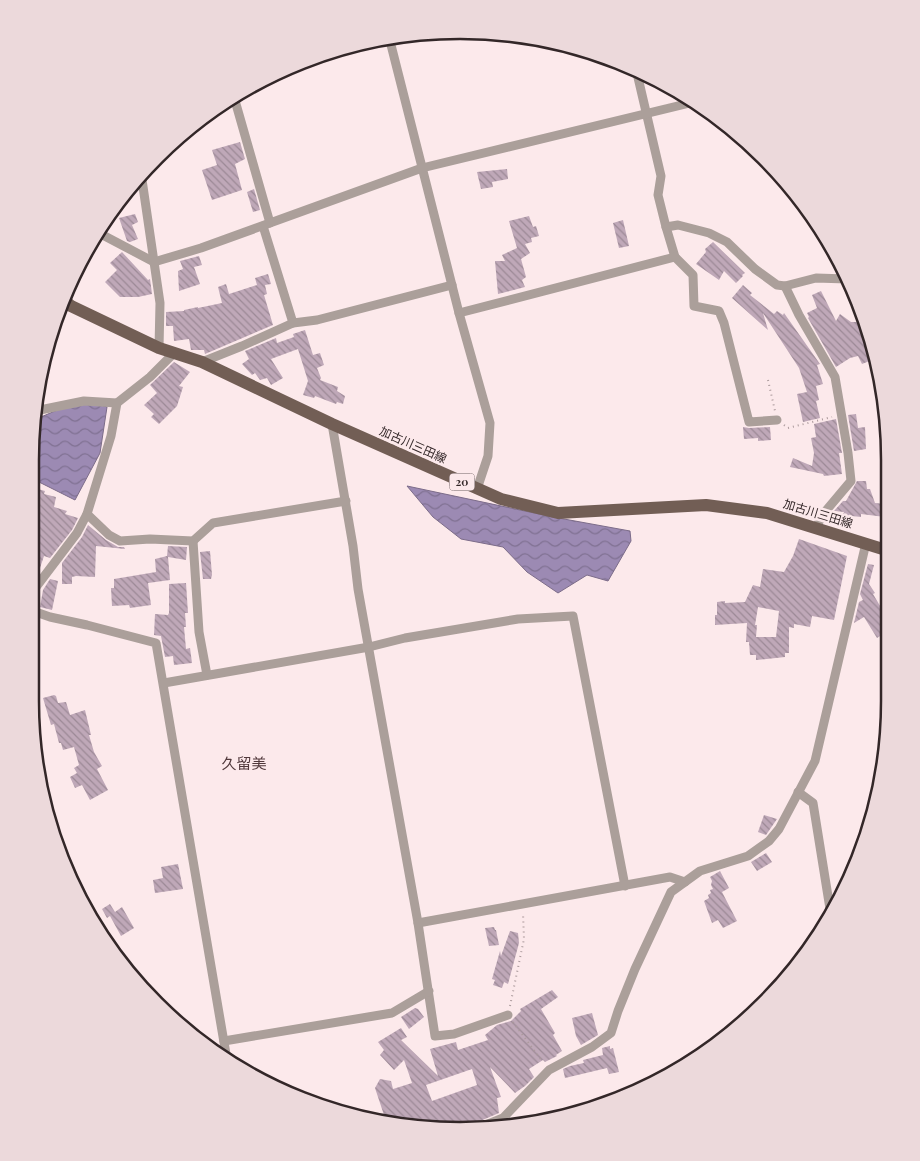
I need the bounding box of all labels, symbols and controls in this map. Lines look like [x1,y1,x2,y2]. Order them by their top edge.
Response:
street label: 加古川三田線 [377,422,450,466]
road number: 20 [450,474,474,491]
street label: 加古川三田線 [782,495,855,531]
district label: 久留美 [221,753,267,773]

